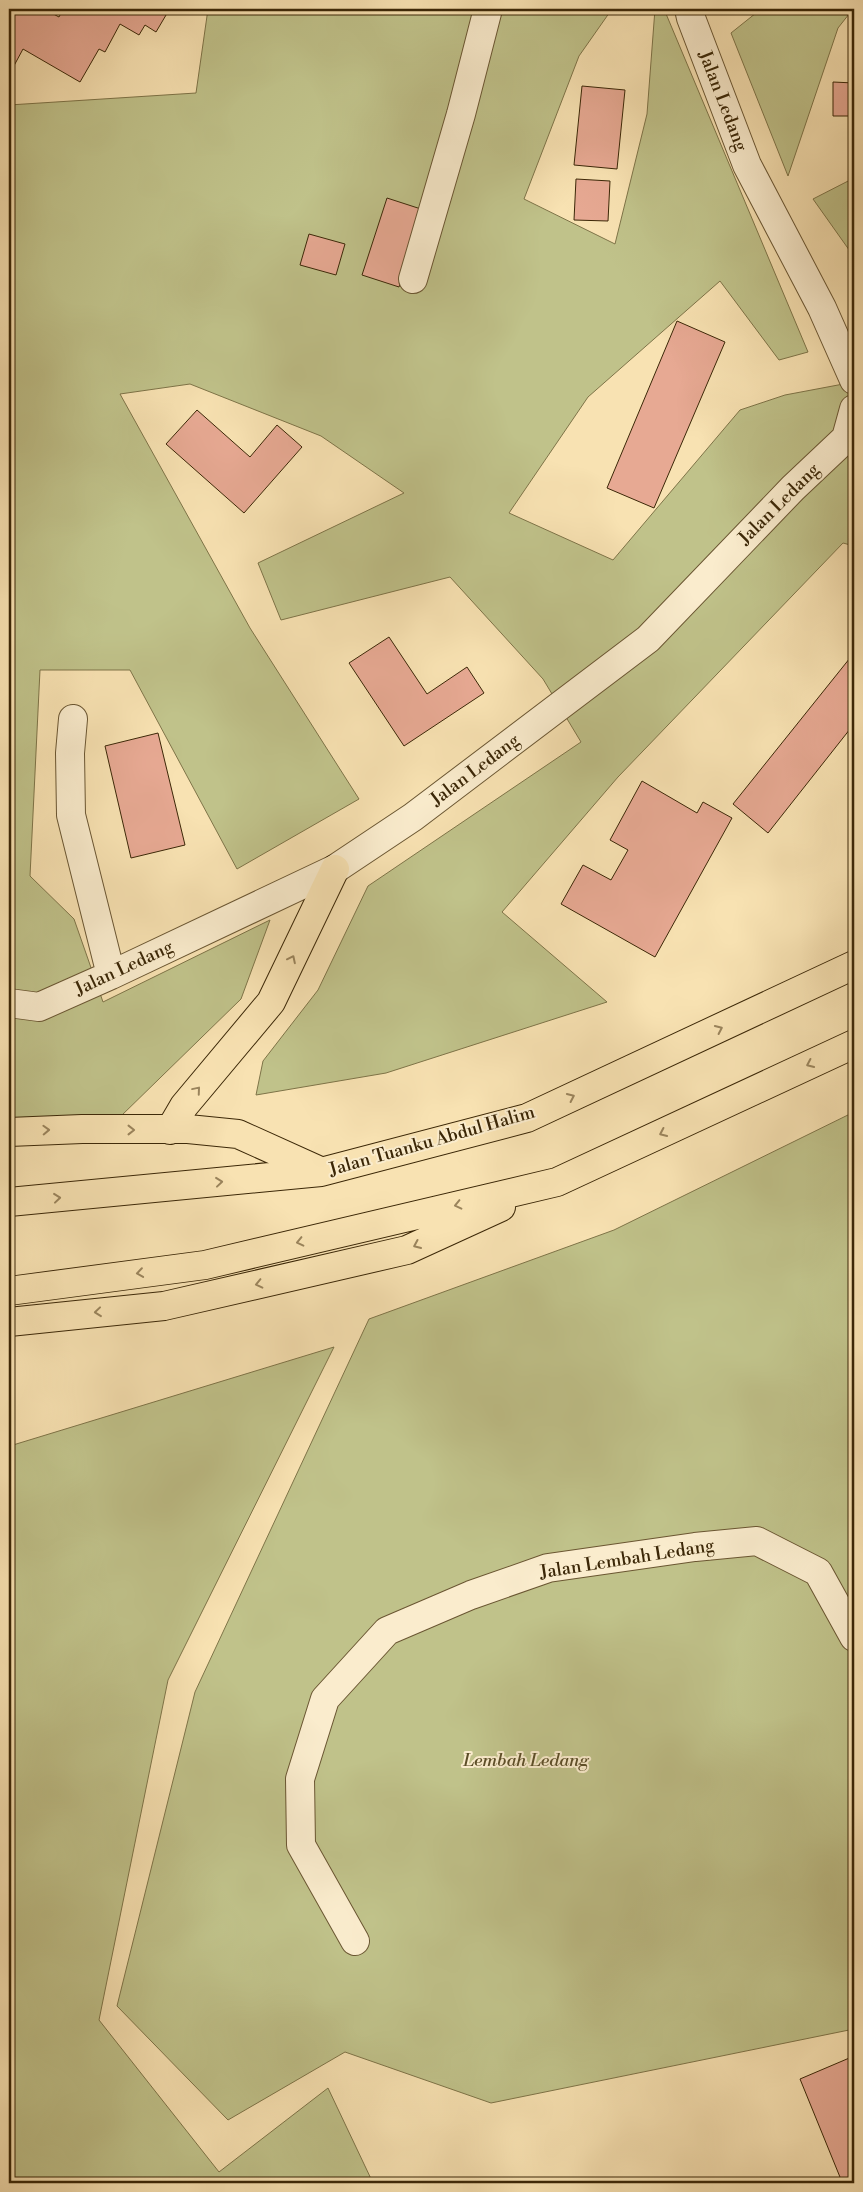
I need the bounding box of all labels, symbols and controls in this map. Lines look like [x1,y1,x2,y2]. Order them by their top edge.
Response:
street label: Jalan Ledang [693,46,753,155]
street label: Jalan Ledang [733,458,825,550]
street label: Jalan Ledang [425,729,525,812]
street label: Jalan Ledang [70,935,178,1001]
one-way arrow [286,955,296,964]
one-way arrow [713,1025,722,1035]
one-way arrow [806,1058,815,1069]
one-way arrow [192,1086,201,1095]
one-way arrow [566,1093,575,1104]
street label: Jalan Tuanku Abdul Halim [325,1101,538,1182]
one-way arrow [127,1124,135,1135]
one-way arrow [42,1125,50,1136]
one-way arrow [659,1127,668,1137]
one-way arrow [215,1177,223,1188]
one-way arrow [54,1193,62,1204]
one-way arrow [454,1199,463,1210]
one-way arrow [295,1236,304,1247]
one-way arrow [413,1239,422,1249]
one-way arrow [136,1267,144,1278]
one-way arrow [254,1278,263,1289]
one-way arrow [94,1307,102,1318]
street label: Jalan Lembah Ledang [537,1534,717,1584]
park label: Lembah Ledang [462,1749,589,1772]

